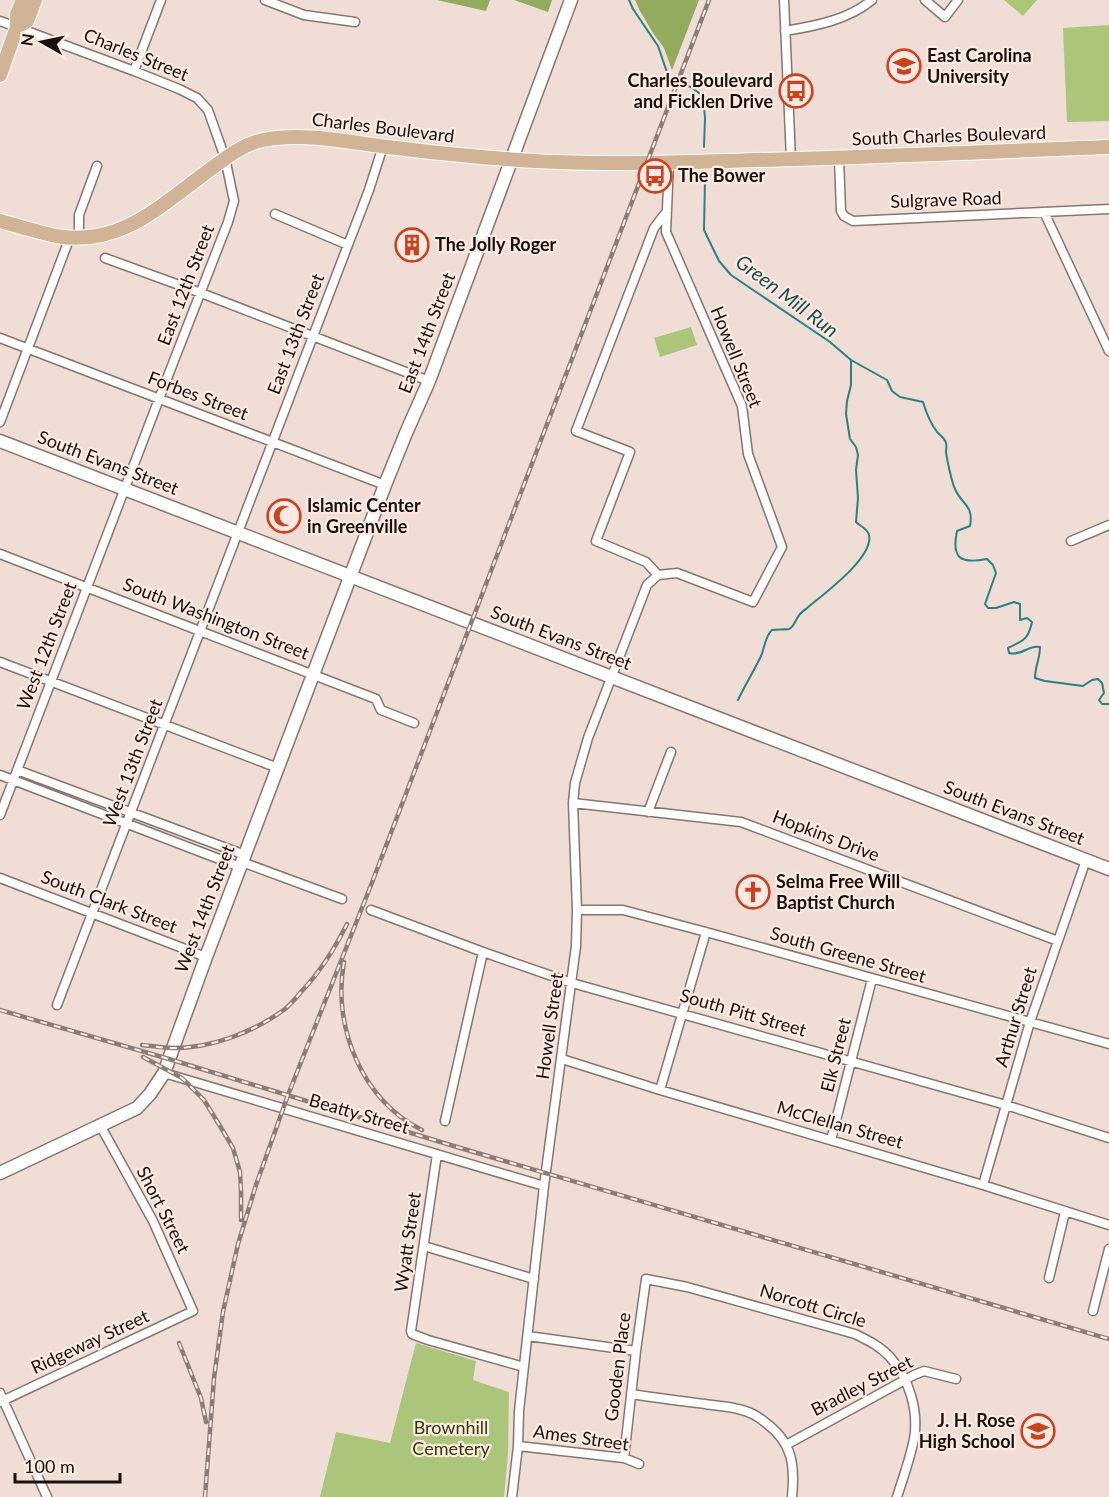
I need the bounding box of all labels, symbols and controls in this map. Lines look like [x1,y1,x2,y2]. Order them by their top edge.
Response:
north arrow [12,12,72,72]
street label: Charles Street [81,23,193,85]
text: N [16,32,37,47]
place label: East Carolina University [927,44,1032,87]
school or university icon: East Carolina University [886,48,922,84]
place label: Charles Boulevard and Ficklen Drive [628,69,773,112]
bus stop icon: Charles Boulevard and Ficklen Drive [778,73,814,109]
street label: Charles Boulevard [311,107,456,147]
street label: South Charles Boulevard [851,121,1046,149]
bus stop icon: The Bower [637,158,673,194]
place label: The Bower [678,164,766,186]
street label: Sulgrave Road [890,186,1002,212]
street label: East 12th Street [152,221,218,348]
building icon: The Jolly Roger [394,227,430,263]
place label: The Jolly Roger [435,233,557,255]
water label: Green Mill Run [732,249,844,342]
street label: East 14th Street [393,269,459,396]
street label: East 13th Street [262,270,328,397]
street label: Howell Street [707,303,767,411]
street label: Forbes Street [145,366,252,424]
street label: South Evans Street [35,425,182,499]
place label: Islamic Center in Greenville [307,494,421,537]
mosque icon: Islamic Center in Greenville [266,498,302,534]
street label: South Washington Street [120,572,313,664]
street label: West 12th Street [12,578,81,713]
street label: South Evans Street [488,600,635,674]
street label: West 13th Street [98,695,167,830]
street label: South Evans Street [941,775,1088,849]
street label: Hopkins Drive [770,805,883,866]
street label: West 14th Street [170,841,239,976]
street label: South Clark Street [38,865,181,937]
place label: Selma Free Will Baptist Church [776,870,900,913]
church icon: Selma Free Will Baptist Church [735,874,771,910]
street label: South Greene Street [768,921,929,987]
street label: Arthur Street [989,964,1041,1069]
street label: Howell Street [531,971,567,1081]
street label: South Pitt Street [678,983,810,1041]
street label: Elk Street [815,1015,855,1094]
street label: Beatty Street [307,1088,412,1138]
street label: McClellan Street [775,1096,906,1153]
street label: Short Street [133,1162,195,1257]
street label: Wyatt Street [389,1190,425,1293]
street label: Norcott Circle [757,1278,869,1332]
street label: Ridgeway Street [27,1304,153,1378]
street label: Gooden Place [599,1311,635,1423]
street label: Bradley Street [807,1350,917,1420]
place label: J. H. Rose High School [919,1409,1015,1452]
school or university icon: J. H. Rose High School [1020,1413,1056,1449]
park label: Brownhill Cemetery [412,1416,490,1459]
street label: Ames Street [532,1419,631,1455]
scale bar [15,1446,120,1484]
text: 100 m [24,1455,75,1477]

